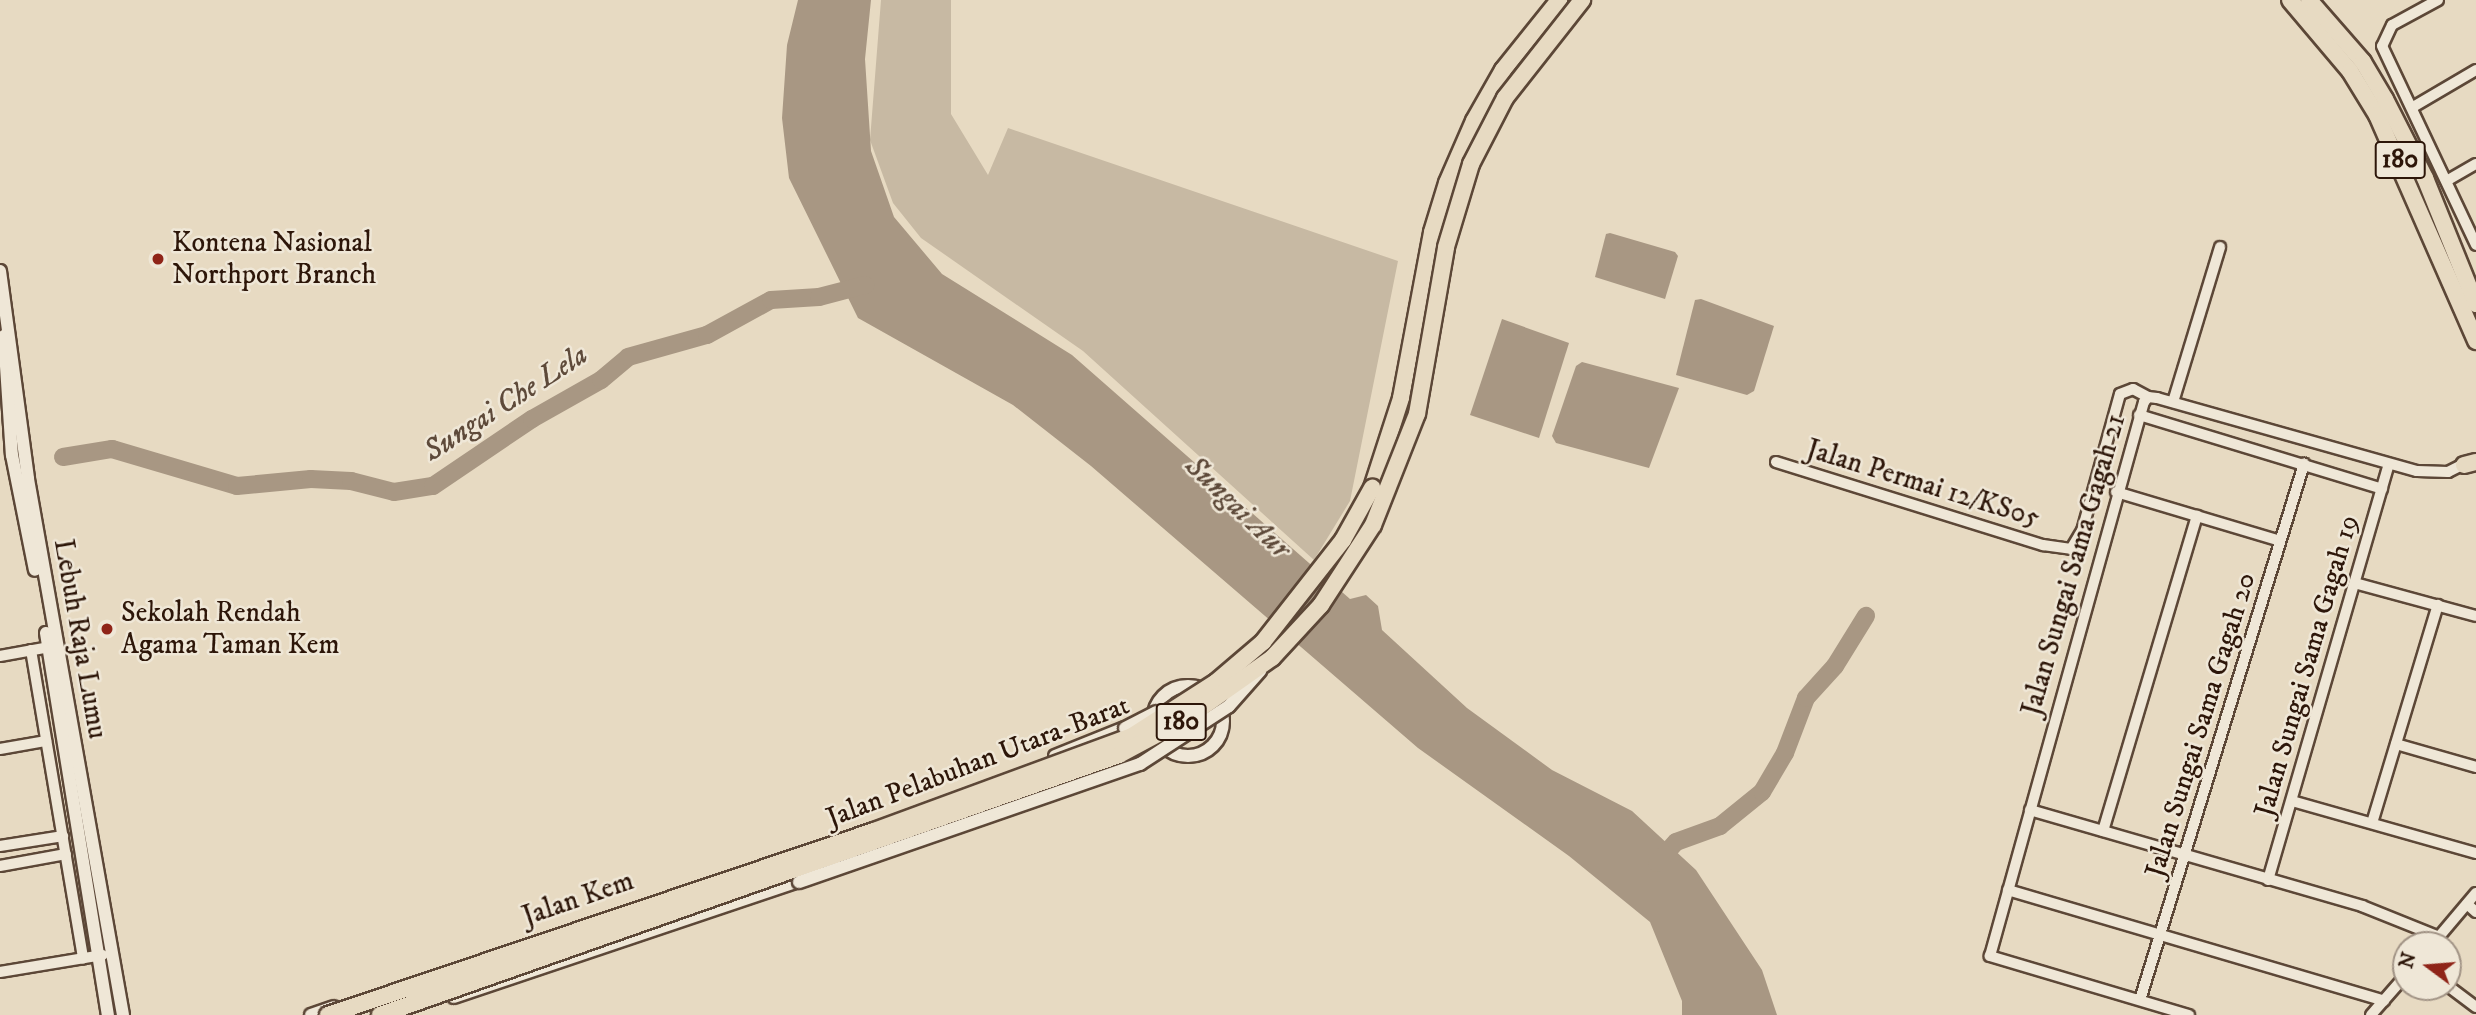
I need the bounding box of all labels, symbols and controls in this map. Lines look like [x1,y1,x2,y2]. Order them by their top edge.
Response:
road number: 180 [2374,138,2426,182]
place label: Kontena Nasional Northport Branch [172,226,376,292]
marker: Kontena Nasional Northport Branch [150,251,166,267]
water label: Sungai Che Lela [417,338,595,470]
street label: Jalan Sungai Sama Gagah 21 [2015,410,2133,720]
street label: Jalan Permai 12/KS05 [1802,433,2044,535]
water label: Sungai Aur [1177,449,1297,567]
street label: Jalan Sungai Sama Gagah 19 [2248,511,2366,821]
street label: Lebuh Raja Lumu [46,536,114,742]
street label: Jalan Sungai Sama Gagah 20 [2139,569,2263,881]
place label: Sekolah Rendah Agama Taman Kem [121,596,339,662]
marker: Sekolah Rendah Agama Taman Kem [99,621,115,637]
street label: Jalan Pelabuhan Utara-Barat [822,689,1134,835]
road number: 180 [1155,700,1207,744]
street label: Jalan Kem [518,864,638,934]
north arrow [2392,931,2462,1001]
text: N [2395,950,2421,971]

